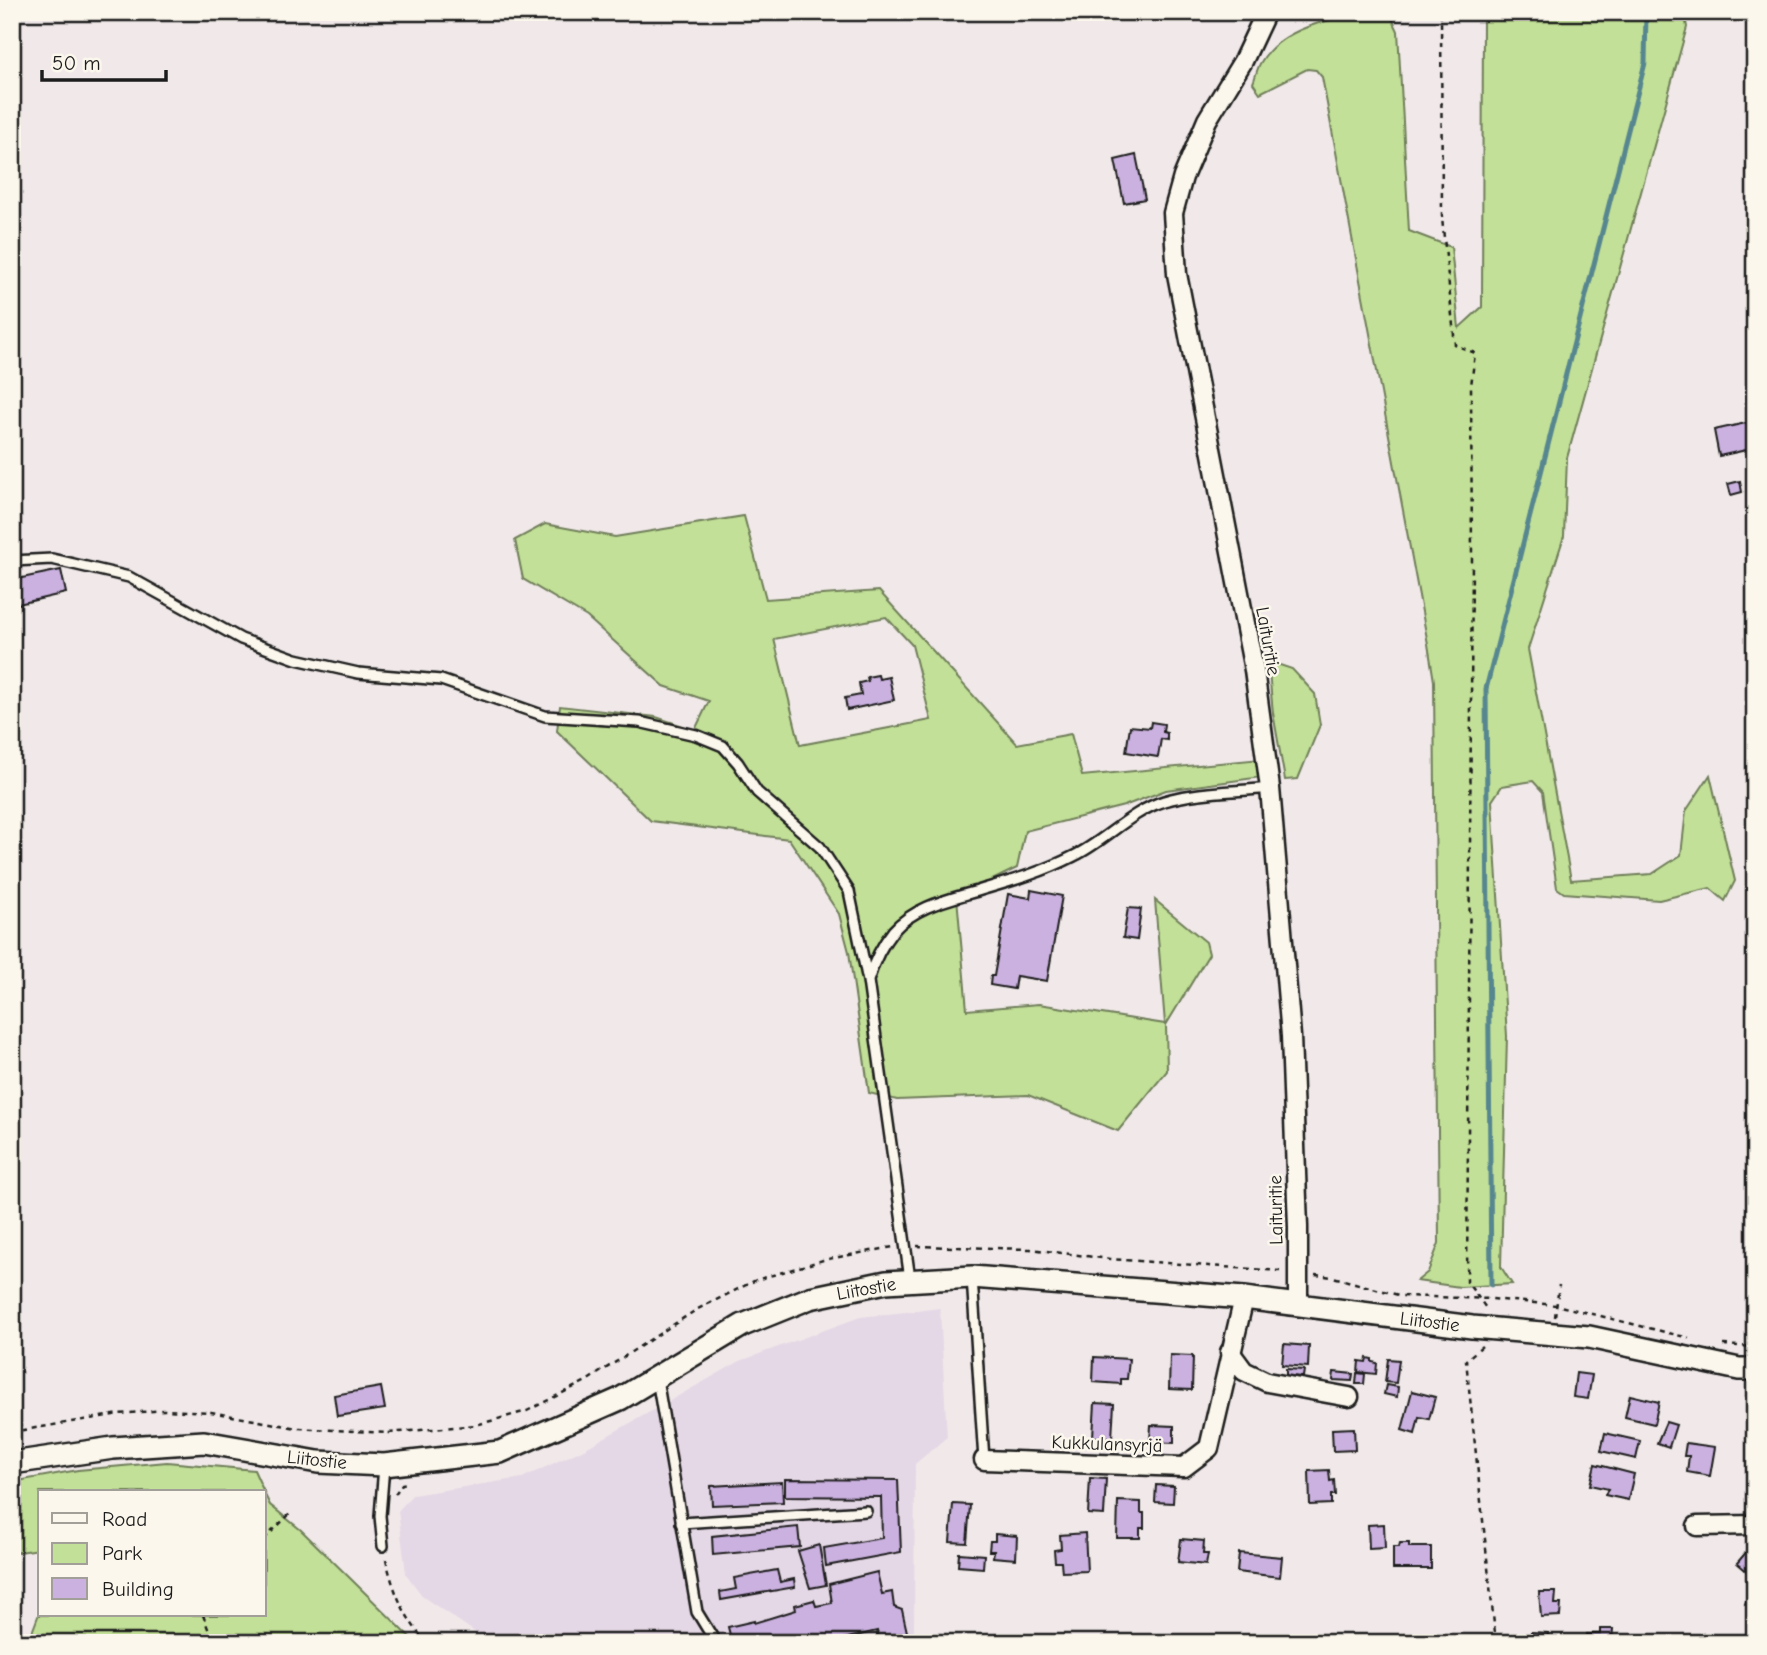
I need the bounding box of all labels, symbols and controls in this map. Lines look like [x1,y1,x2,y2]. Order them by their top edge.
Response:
scale bar [42,38,166,82]
text: 50 m [52,51,101,75]
street label: Laituritie [1251,605,1285,677]
street label: Laituritie [1264,1175,1288,1245]
street label: Liitostie [835,1273,898,1305]
street label: Liitostie [1399,1307,1461,1337]
street label: Kukkulansyrjä [1051,1431,1163,1457]
street label: Liitostie [286,1446,348,1474]
legend [38,1490,266,1616]
text: Road [102,1507,147,1531]
text: Park [102,1541,142,1565]
text: Building [102,1577,174,1601]

